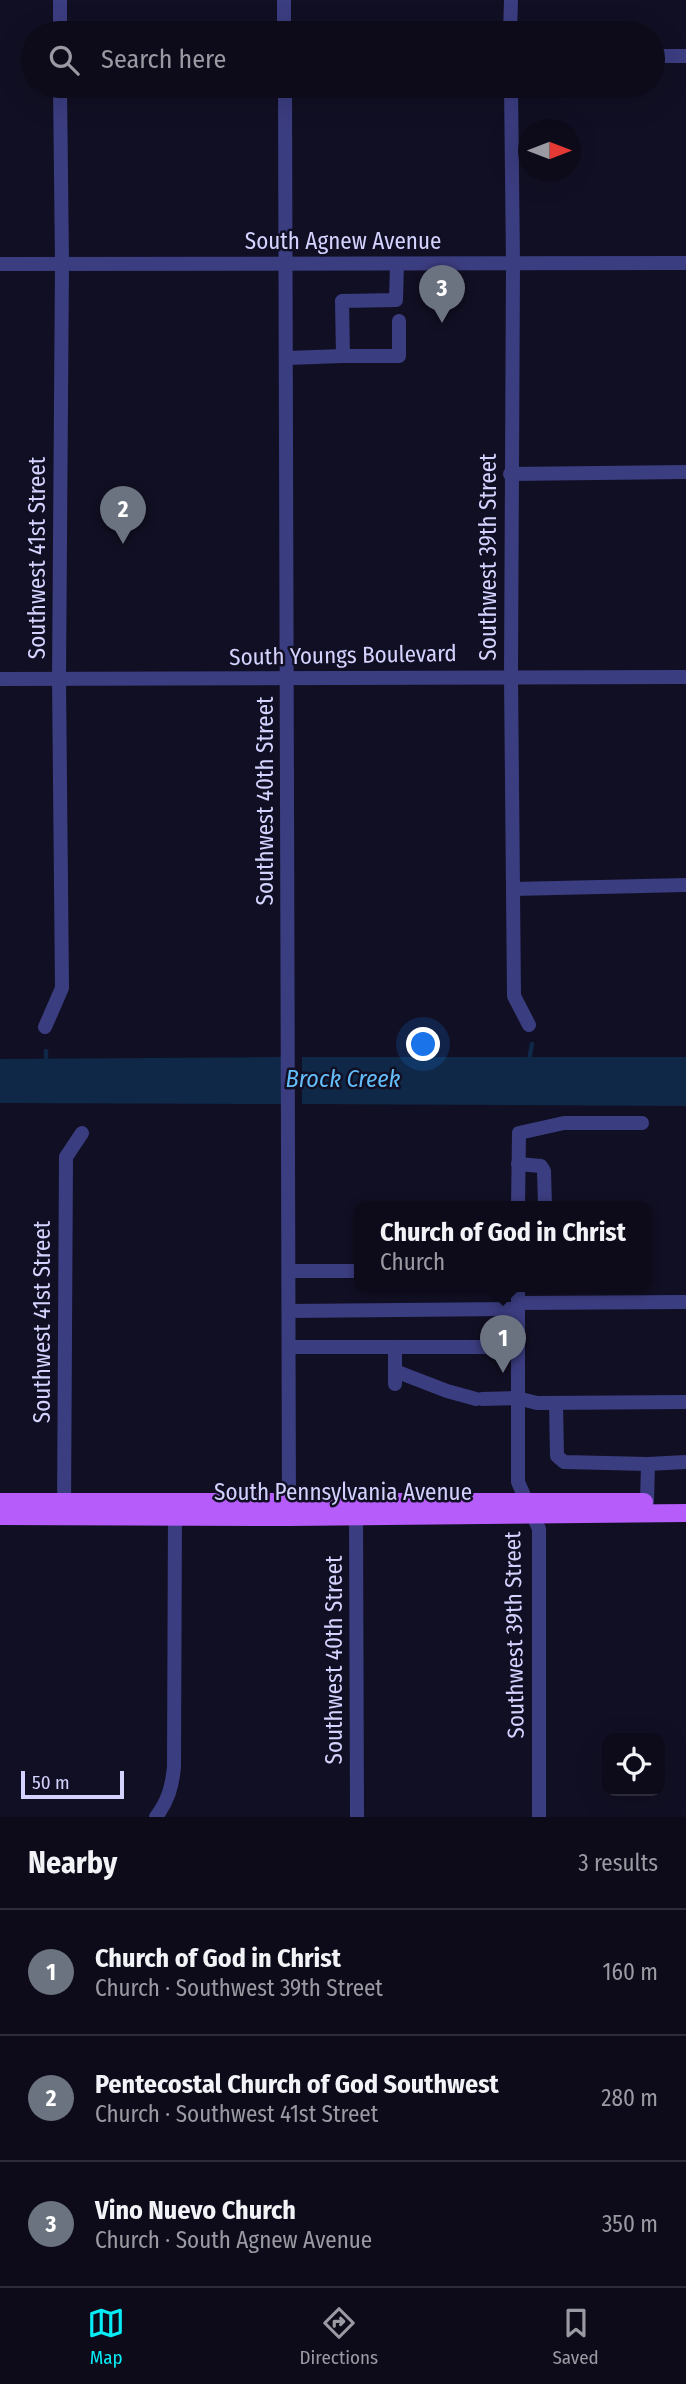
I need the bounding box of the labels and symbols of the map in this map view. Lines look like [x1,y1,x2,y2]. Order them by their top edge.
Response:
north arrow [518,119,581,182]
street label: South Agnew Avenue [245,227,441,255]
pin: 3 [419,265,465,323]
street label: Southwest 39th Street [474,453,502,661]
street label: Southwest 41st Street [23,456,51,659]
pin: 2 [100,486,146,544]
street label: South Youngs Boulevard [229,639,457,671]
street label: Southwest 40th Street [251,696,279,906]
your location [406,1027,440,1061]
water label: Brock Creek [286,1065,401,1093]
street label: Southwest 41st Street [28,1220,56,1423]
pin: 1 [480,1315,526,1373]
street label: South Pennsylvania Avenue [214,1478,472,1506]
street label: Southwest 39th Street [498,1531,530,1739]
street label: Southwest 40th Street [320,1555,348,1765]
scale bar [21,1768,124,1800]

